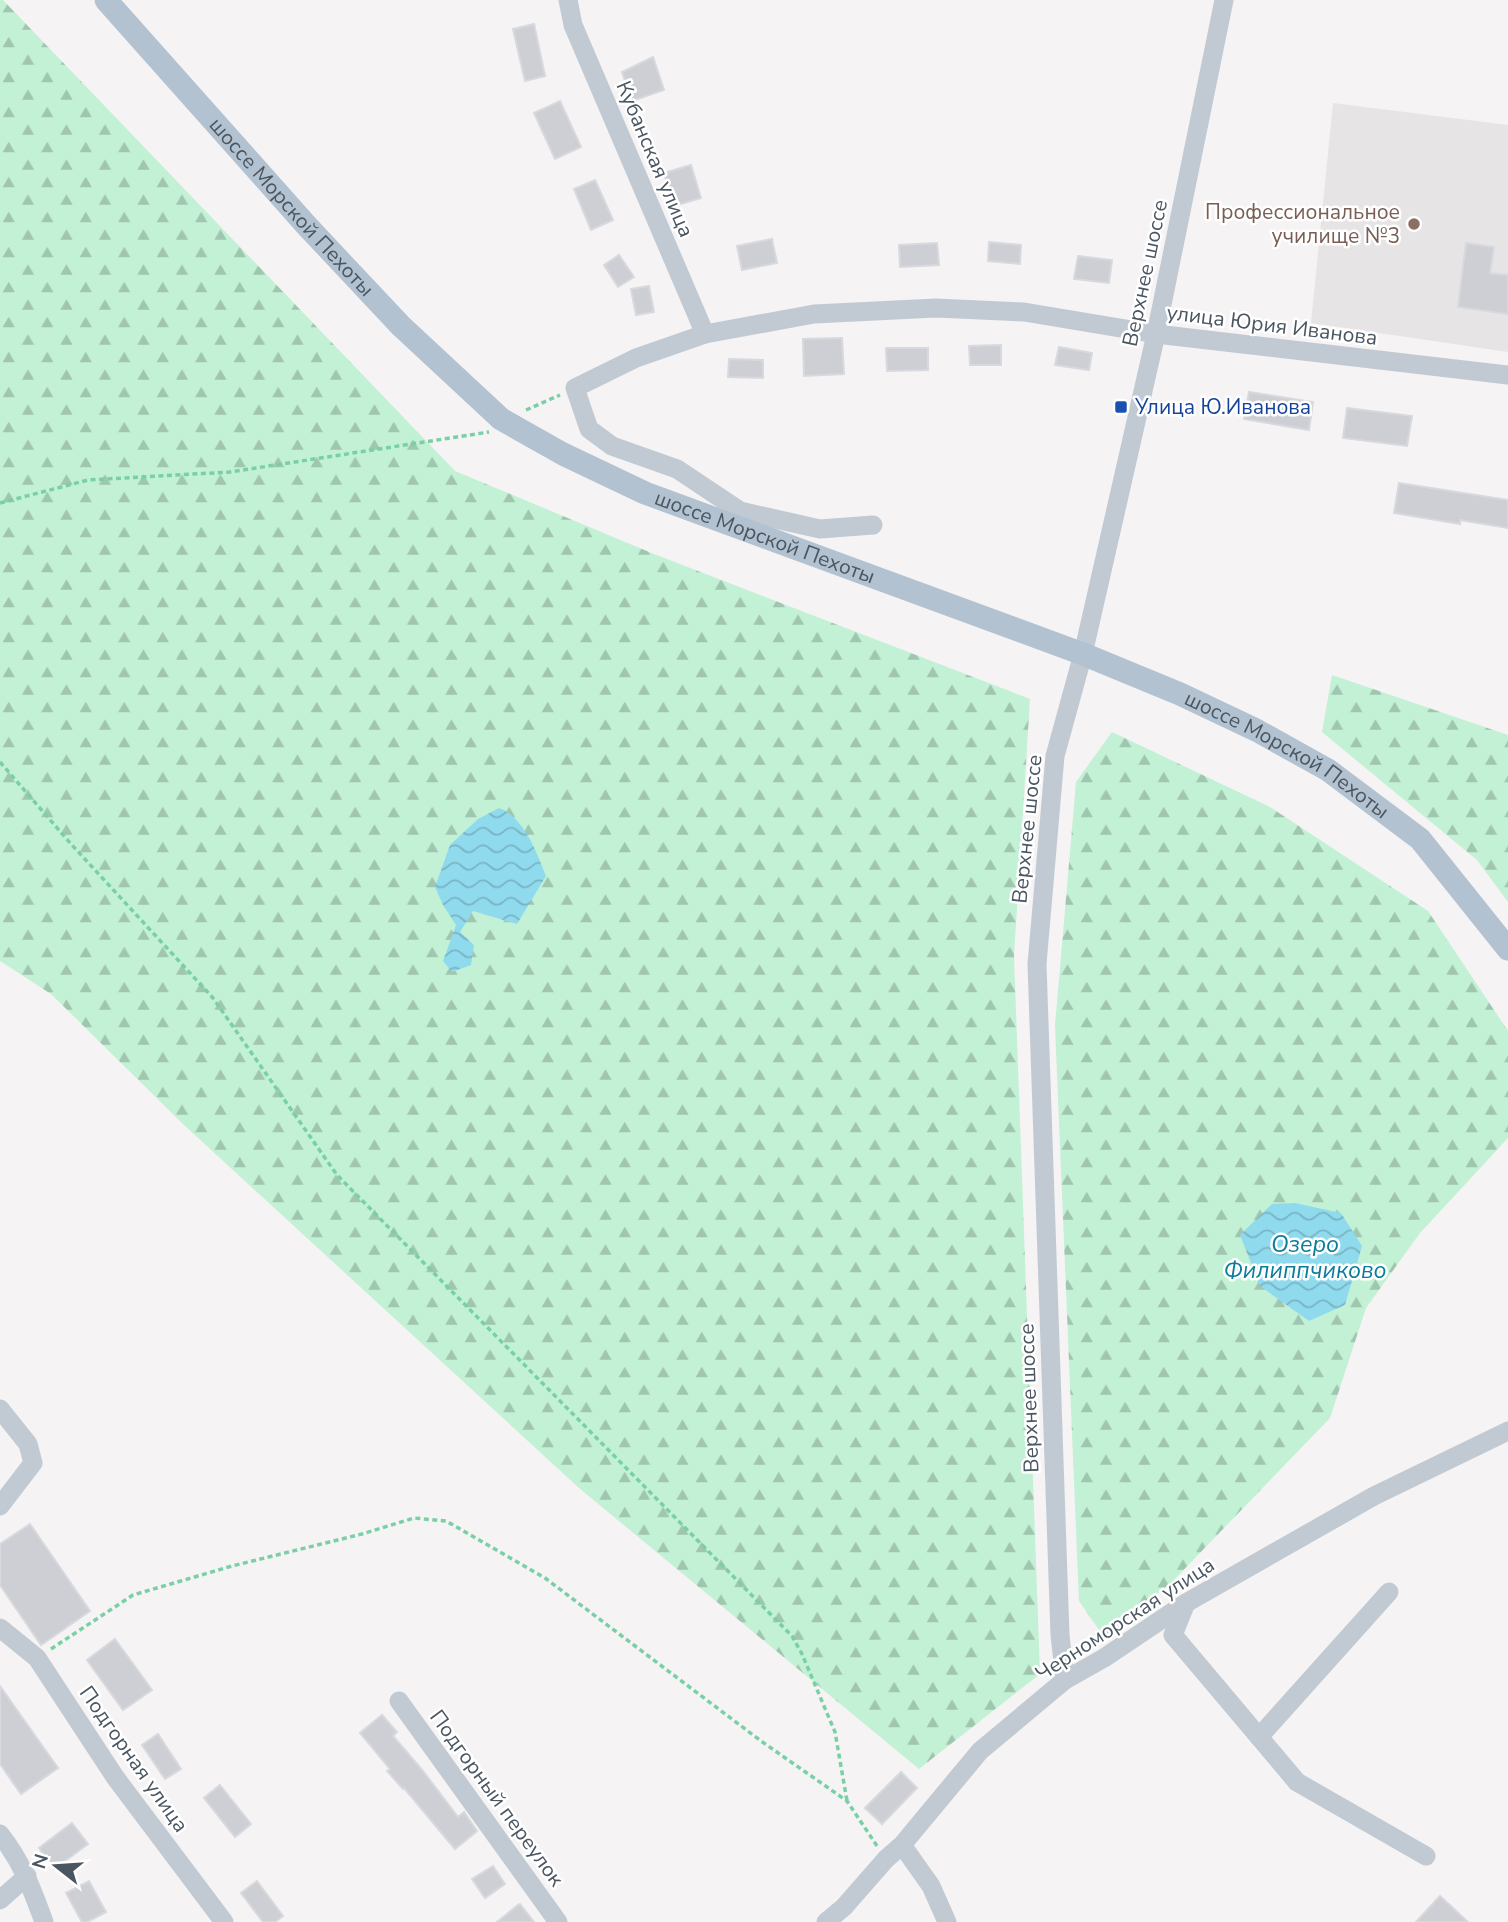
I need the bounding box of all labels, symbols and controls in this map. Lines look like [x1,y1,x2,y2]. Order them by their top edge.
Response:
street label: Кубанская улица [609,77,701,241]
street label: шоссе Морской Пехоты [203,111,380,303]
street label: Верхнее шоссе [1116,197,1174,349]
place label: Профессиональное училище №3 [1205,198,1400,250]
marker: Профессиональное училище №3 [1406,216,1422,232]
street label: улица Юрия Иванова [1165,298,1379,352]
place label: Улица Ю.Иванова [1134,393,1311,421]
marker: Улица Ю.Иванова [1113,399,1129,415]
street label: шоссе Морской Пехоты [651,484,879,590]
street label: шоссе Морской Пехоты [1180,684,1395,825]
street label: Верхнее шоссе [1005,753,1049,905]
water label: Озеро Филиппчиково [1223,1229,1387,1286]
street label: Верхнее шоссе [1012,1323,1046,1473]
street label: Черноморская улица [1030,1551,1220,1687]
street label: Подгорная улица [73,1680,195,1838]
street label: Подгорный переулок [423,1704,571,1893]
north arrow [21,1831,91,1901]
text: N [26,1851,55,1872]

